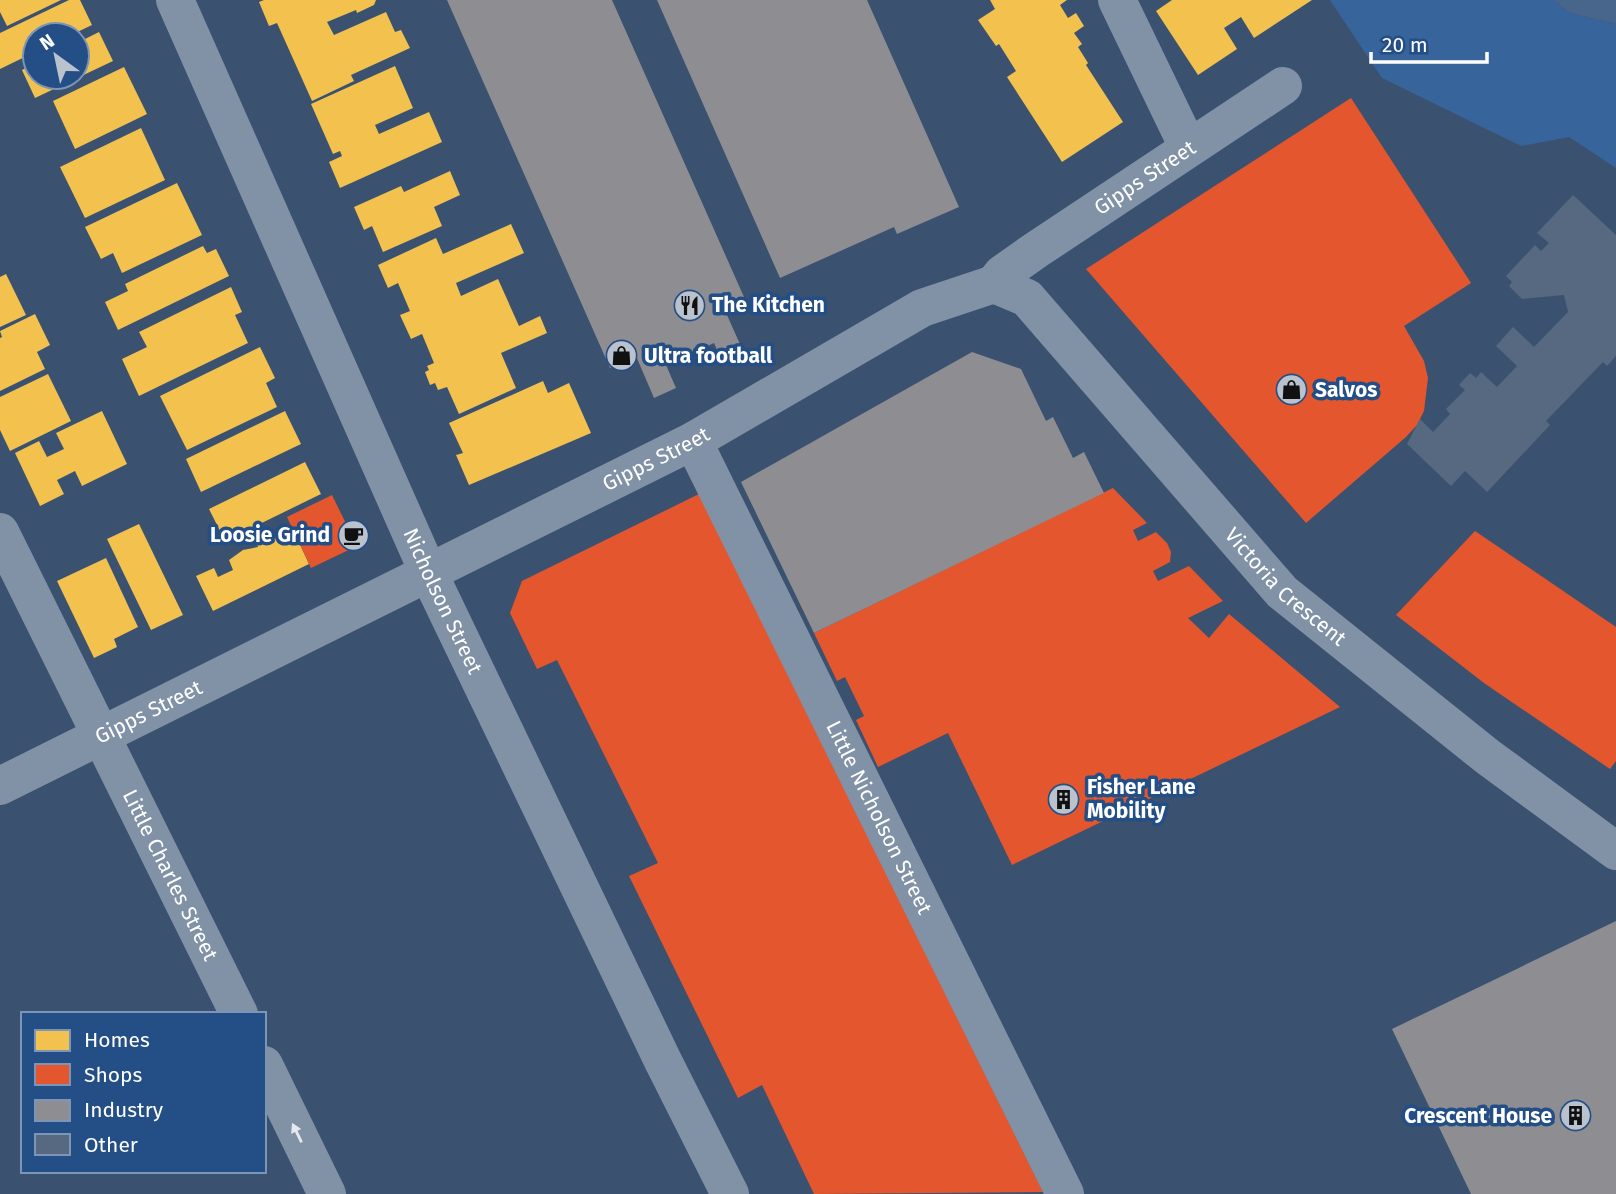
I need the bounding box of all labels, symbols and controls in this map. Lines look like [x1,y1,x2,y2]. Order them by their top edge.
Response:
north arrow [21,21,91,91]
scale bar [1371,21,1486,65]
text: N [35,29,59,55]
text: 20 m [1382,32,1428,58]
street label: Gipps Street [1089,134,1201,221]
restaurant icon: The Kitchen [672,288,706,322]
place label: The Kitchen [712,292,825,318]
shop icon: Ultra football [604,339,638,373]
place label: Ultra football [644,343,773,369]
shop icon: Salvos [1275,373,1309,407]
place label: Salvos [1315,377,1377,403]
street label: Gipps Street [598,421,715,497]
cafe icon: Loosie Grind [336,518,370,552]
place label: Loosie Grind [210,522,330,548]
street label: Victoria Crescent [1219,522,1352,652]
street label: Nicholson Street [397,524,488,679]
street label: Gipps Street [91,674,207,750]
street label: Little Nicholson Street [820,717,938,919]
place label: Fisher Lane Mobility [1087,774,1196,824]
building icon: Fisher Lane Mobility [1047,782,1081,816]
street label: Little Charles Street [117,785,224,965]
legend [21,1012,266,1173]
text: Homes [84,1027,150,1053]
text: Shops [84,1062,142,1088]
text: Industry [84,1097,164,1123]
building icon: Crescent House [1558,1099,1592,1133]
place label: Crescent House [1404,1103,1552,1129]
one-way arrow [292,1123,303,1143]
text: Other [84,1132,138,1158]

